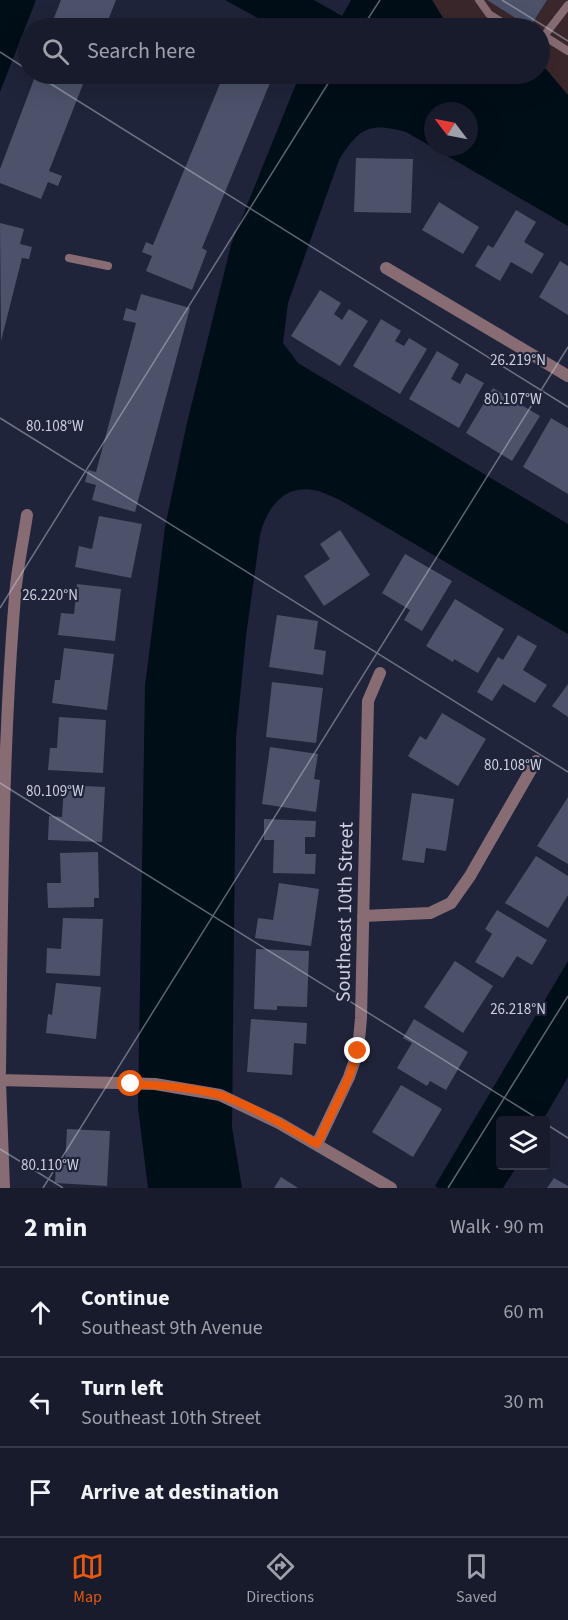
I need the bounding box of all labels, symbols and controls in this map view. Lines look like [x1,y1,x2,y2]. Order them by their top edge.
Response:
search box [18,18,550,84]
icon: search [39,35,72,68]
text: Search here [87,35,195,67]
north arrow [424,102,478,156]
text: 26.219°N [490,350,546,371]
text: 80.107°W [484,389,542,410]
text: 80.108°W [26,416,84,437]
text: 26.220°N [22,585,78,606]
text: 80.108°W [484,755,542,776]
text: 80.109°W [26,781,84,802]
street label: Southeast 10th Street [329,821,361,1002]
text: 26.218°N [490,999,546,1020]
route end [344,1037,370,1063]
route start [117,1070,143,1096]
map controls [496,1116,550,1170]
button: layers [496,1116,550,1170]
text: 80.110°W [21,1155,79,1176]
text: 2 min [24,1209,87,1246]
text: Walk · 90 m [450,1213,544,1241]
text: Continue [81,1282,170,1314]
icon: ahead [24,1296,57,1329]
text: 60 m [504,1298,544,1326]
text: Southeast 9th Avenue [81,1314,263,1342]
text: Turn left [81,1372,163,1404]
icon: left [24,1386,57,1419]
text: 30 m [504,1388,544,1416]
text: Southeast 10th Street [81,1404,261,1432]
icon: arrive [24,1476,57,1509]
text: Arrive at destination [81,1476,279,1508]
tab: Map [71,1550,104,1608]
tab: Directions [246,1550,314,1608]
tab: Saved [456,1550,497,1608]

